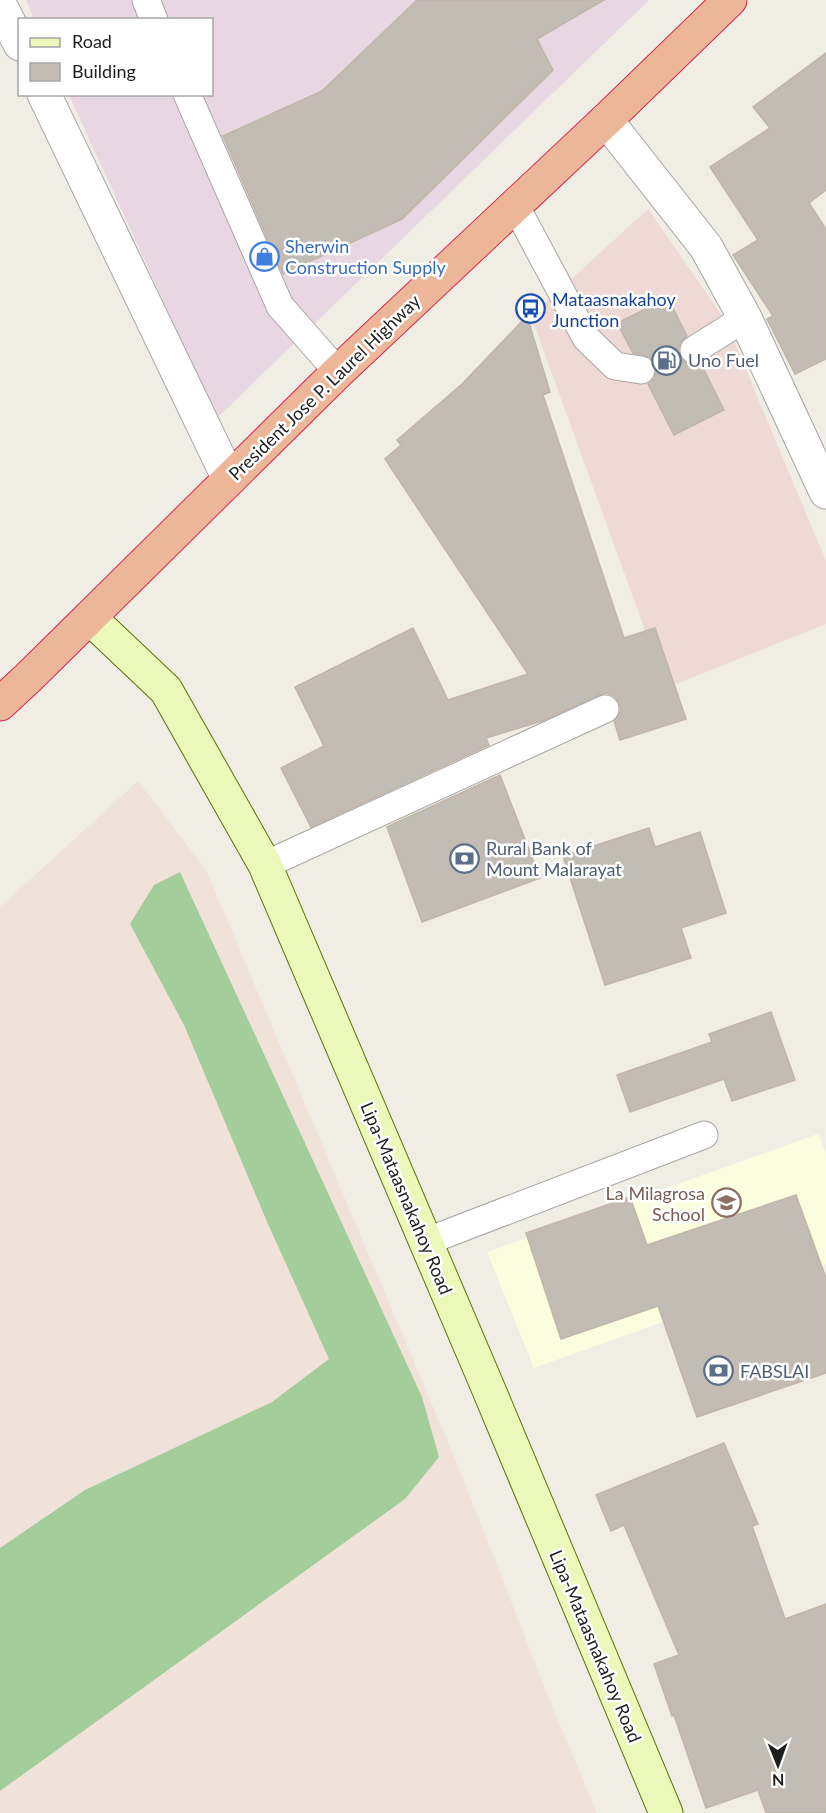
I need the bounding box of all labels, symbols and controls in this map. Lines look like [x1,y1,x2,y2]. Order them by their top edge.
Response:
legend [18,18,213,96]
text: Road [72,30,112,52]
text: Building [72,60,136,82]
place label: Sherwin Construction Supply [285,235,447,278]
shop icon: Sherwin Construction Supply [248,240,280,272]
place label: Mataasnakahoy Junction [552,288,676,331]
street label: President Jose P. Laurel Highway [224,289,425,484]
bus stop icon: Mataasnakahoy Junction [515,293,547,325]
fuel station icon: Uno Fuel [651,344,683,376]
place label: Uno Fuel [688,349,759,371]
place label: Rural Bank of Mount Malarayat [486,837,622,880]
bank icon: Rural Bank of Mount Malarayat [449,842,481,874]
street label: Lipa-Mataasnakahoy Road [356,1098,458,1298]
place label: La Milagrosa School [606,1182,705,1225]
school or university icon: La Milagrosa School [710,1187,742,1219]
bank icon: FABSLAI [703,1355,735,1387]
place label: FABSLAI [740,1360,809,1382]
street label: Lipa-Mataasnakahoy Road [545,1546,647,1746]
north arrow [748,1735,808,1795]
text: N [772,1771,785,1790]

